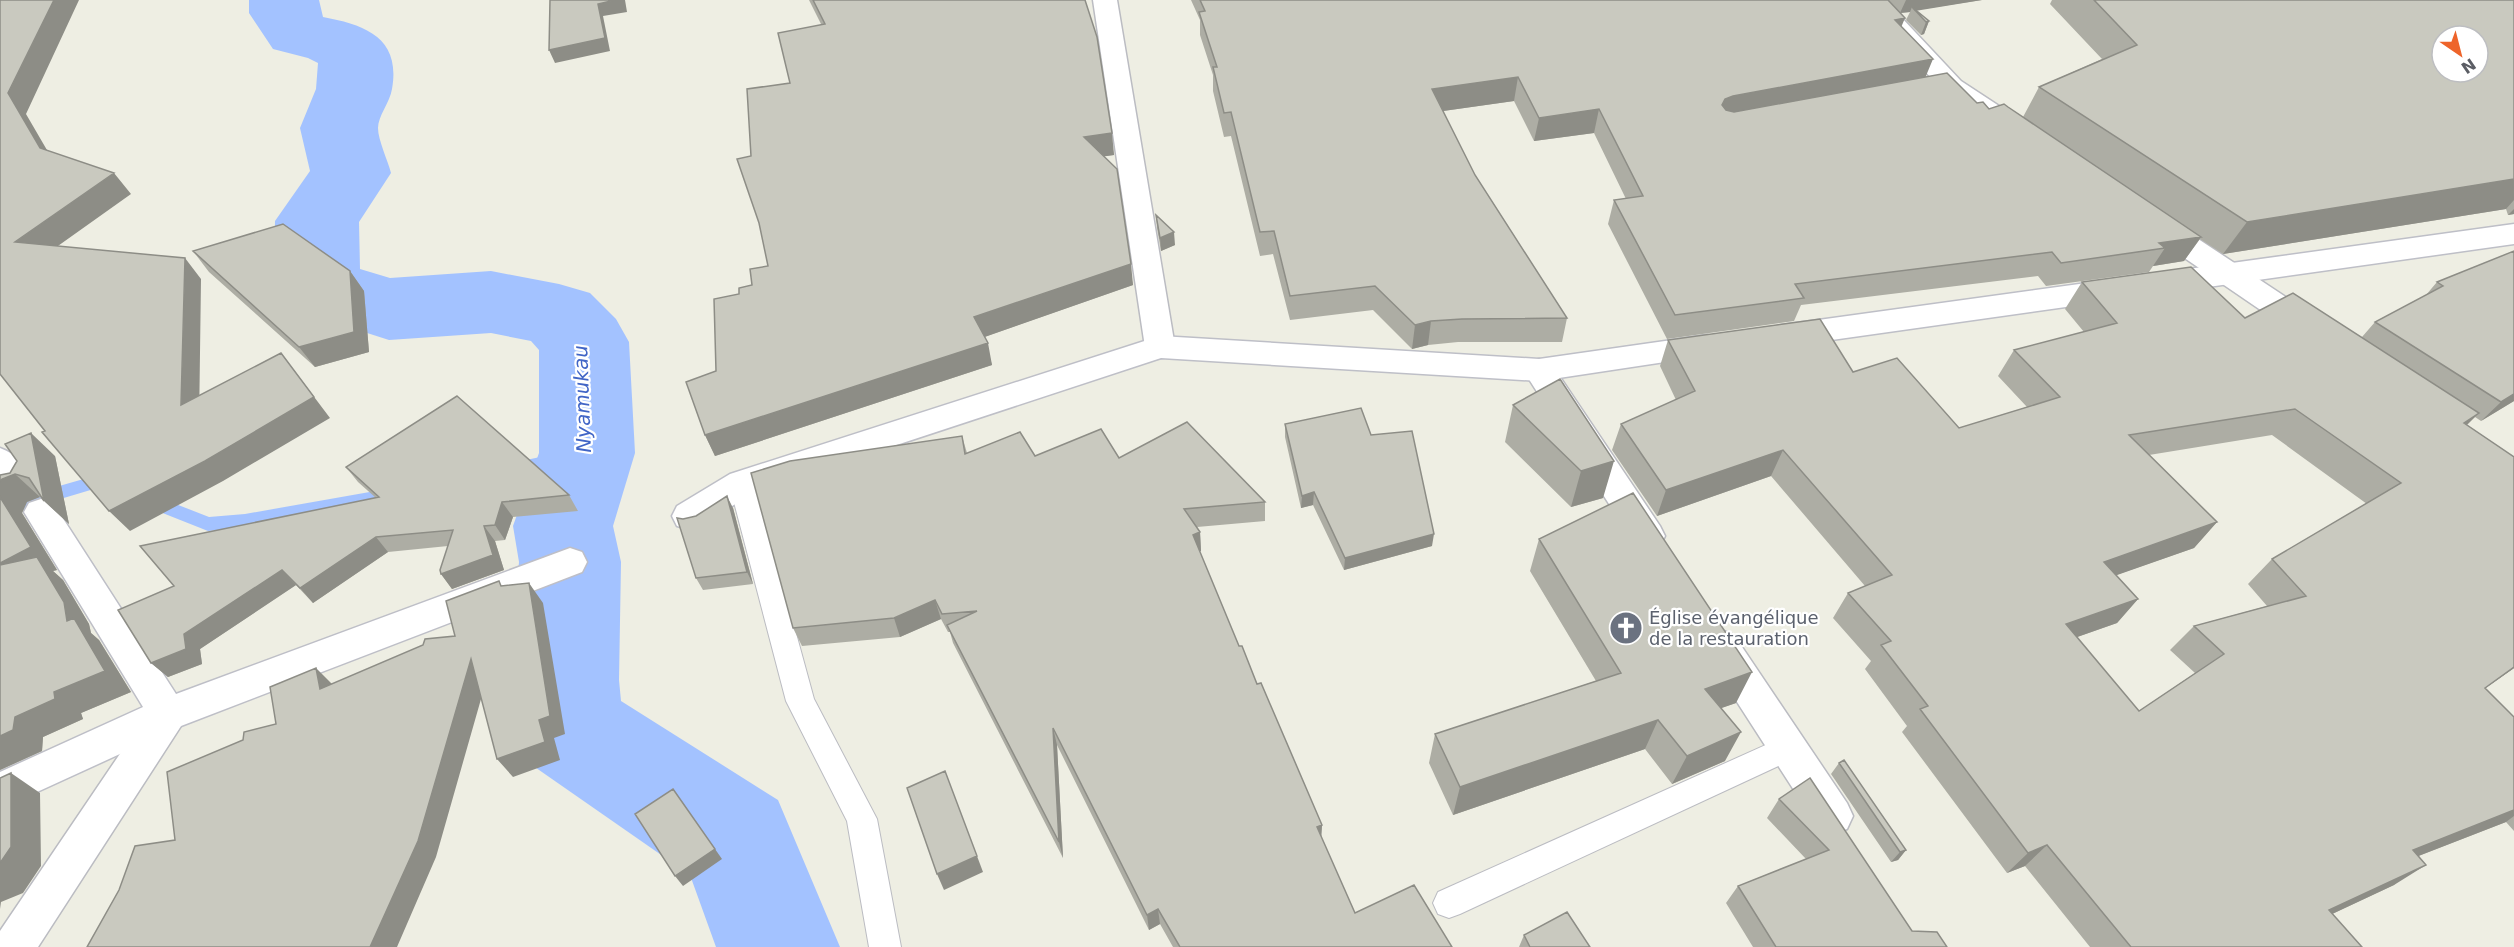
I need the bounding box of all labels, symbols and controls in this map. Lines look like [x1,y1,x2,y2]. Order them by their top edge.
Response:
north arrow [2430,24,2490,84]
text: N [2457,54,2479,77]
water label: Nyamukau [568,345,596,453]
place label: Église évangélique de la restauration [1649,607,1819,649]
church icon: Église évangélique de la restauration [1608,610,1644,646]

